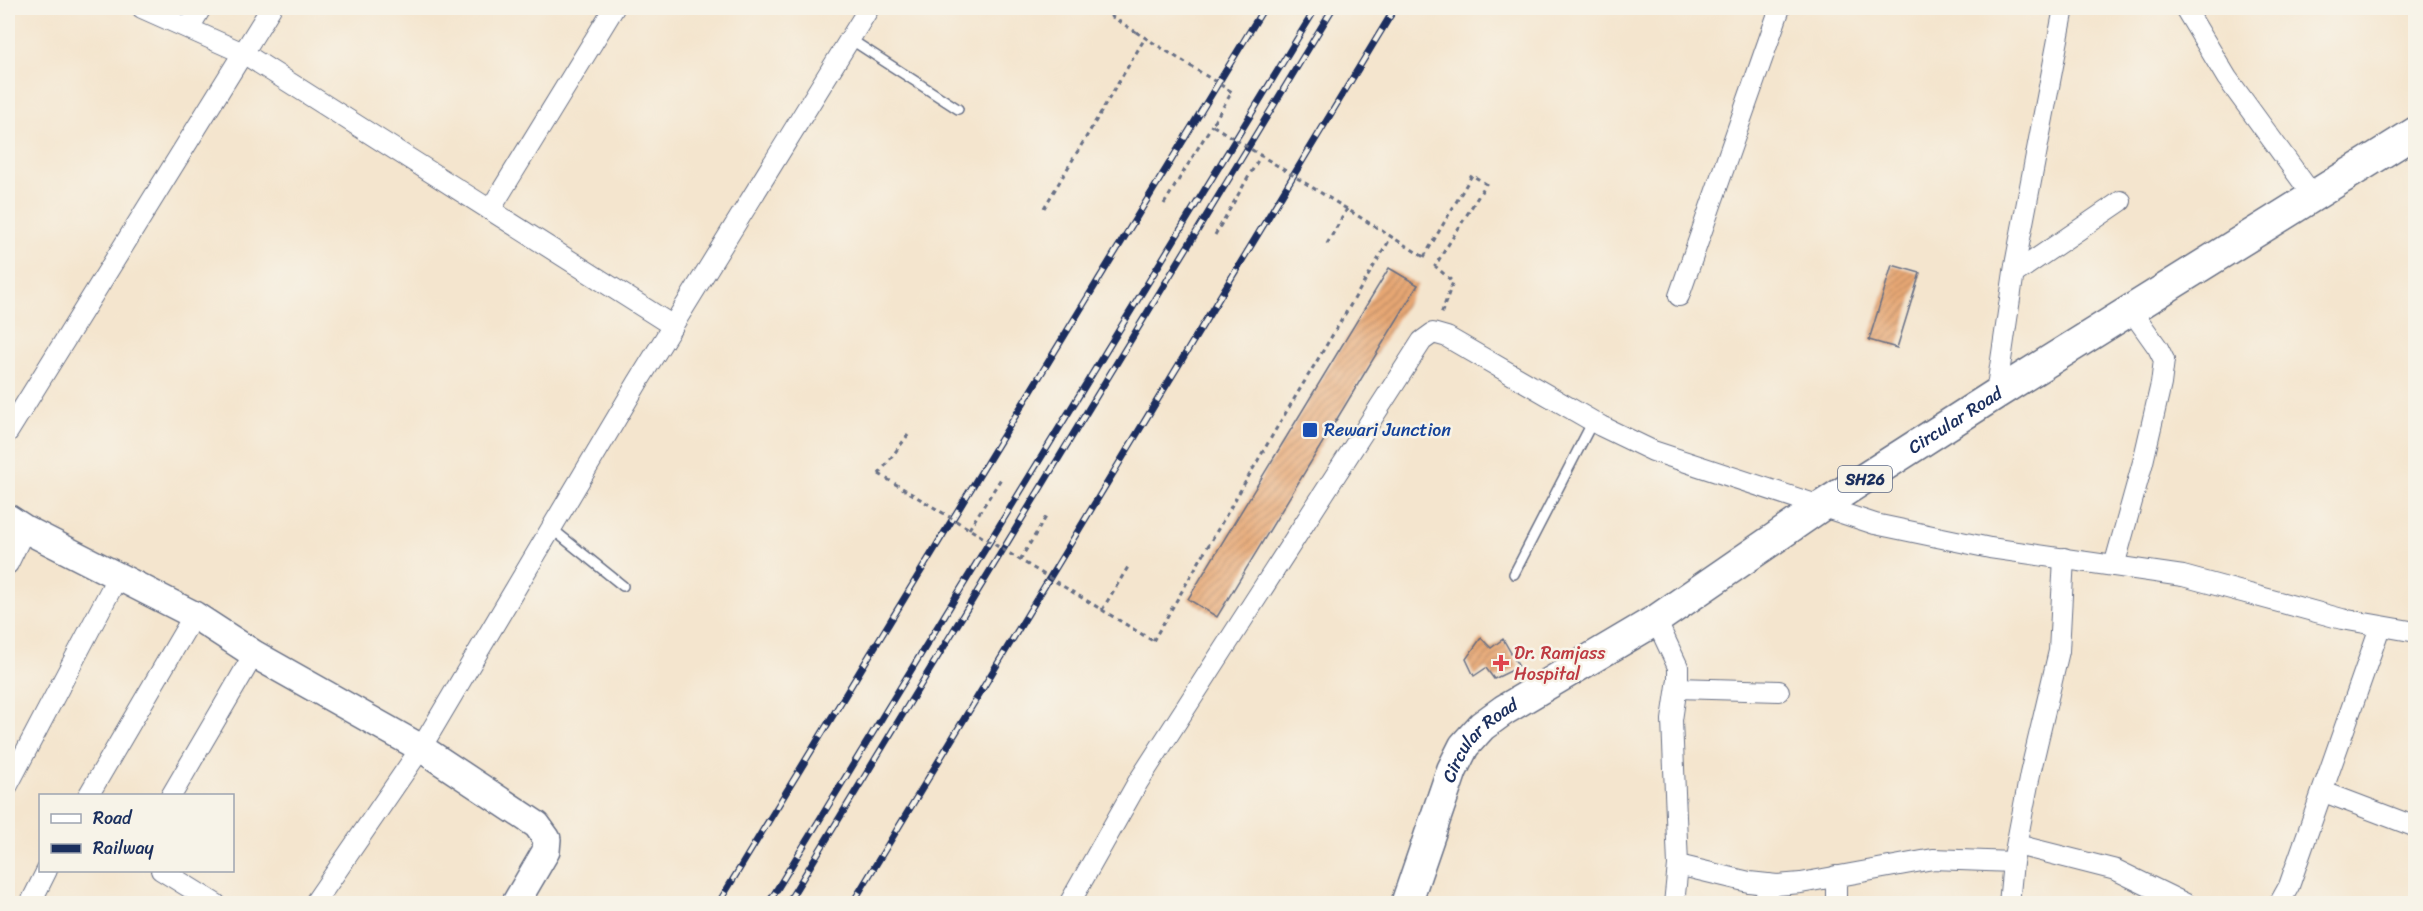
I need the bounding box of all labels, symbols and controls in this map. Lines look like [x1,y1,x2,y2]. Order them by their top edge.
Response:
street label: Circular Road [1901,377,2010,463]
place label: Rewari Junction [1324,414,1451,446]
marker: Rewari Junction [1301,421,1319,439]
road number: SH26 [1838,466,1892,492]
place label: Dr. Ramjass Hospital [1514,637,1606,690]
marker: Dr. Ramjass Hospital [1492,654,1510,672]
street label: Circular Road [1433,688,1525,787]
legend [39,794,234,872]
text: Road [93,802,133,834]
text: Railway [93,832,155,864]

